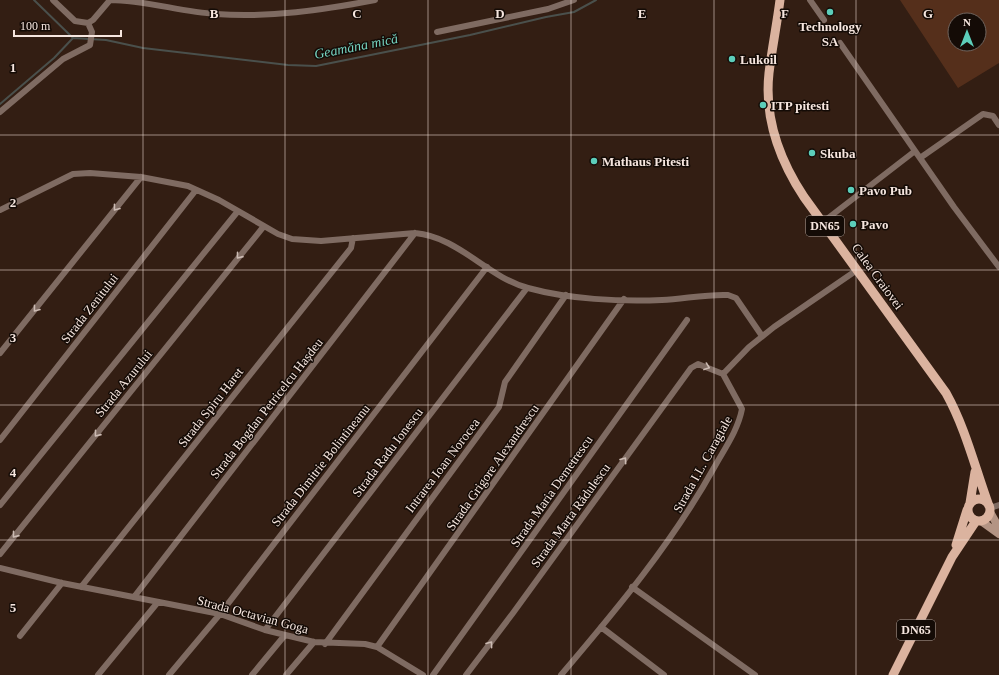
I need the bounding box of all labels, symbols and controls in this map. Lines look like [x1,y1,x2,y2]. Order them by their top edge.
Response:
text: B [210,6,219,21]
text: C [352,6,362,21]
text: D [495,6,505,21]
text: E [638,6,646,21]
text: F [781,6,789,21]
text: G [923,6,933,21]
marker: Technology SA [825,7,835,17]
scale bar [14,12,121,38]
north arrow [947,12,987,52]
text: N [963,16,971,28]
text: 100 m [20,19,51,33]
place label: Technology SA [798,19,862,49]
water label: Geamăna mică [313,31,399,62]
place label: Lukoil [740,52,777,67]
marker: Lukoil [727,54,737,64]
text: 1 [10,60,16,75]
place label: ITP pitesti [771,98,830,113]
marker: ITP pitesti [758,100,768,110]
place label: Skuba [820,146,856,161]
marker: Skuba [807,148,817,158]
place label: Mathaus Pitesti [602,154,689,169]
marker: Mathaus Pitesti [589,156,599,166]
place label: Pavo Pub [859,183,912,198]
marker: Pavo Pub [846,185,856,195]
text: 2 [10,195,16,210]
one-way arrow [114,203,121,210]
road number: DN65 [806,216,844,236]
place label: Pavo [861,217,888,232]
marker: Pavo [848,219,858,229]
street label: Calea Craiovei [849,240,907,312]
one-way arrow [237,252,244,259]
street label: Strada Zenitului [58,270,121,346]
one-way arrow [33,305,40,312]
text: 3 [10,330,17,345]
street label: Strada Bogdan Petricelcu Hașdeu [207,335,326,482]
street label: Strada Azurului [92,346,155,420]
one-way arrow [704,362,711,371]
street label: Strada Spiru Haret [175,364,246,450]
street label: Strada Dimitrie Bolintineanu [268,401,373,529]
street label: Strada Grigore Alexandrescu [443,401,542,533]
street label: Strada Radu Ionescu [349,404,426,500]
street label: Strada I.L. Caragiale [670,413,735,515]
street label: Intrarea Ioan Norocea [402,415,483,515]
one-way arrow [94,429,101,436]
street label: Strada Maria Demetrescu [507,432,596,550]
one-way arrow [619,457,627,464]
street label: Strada Marta Rădulescu [528,460,613,570]
text: 4 [10,465,17,480]
one-way arrow [13,531,20,538]
street label: Strada Octavian Goga [195,592,310,637]
text: 5 [10,600,17,615]
road number: DN65 [897,620,935,640]
one-way arrow [485,641,492,648]

